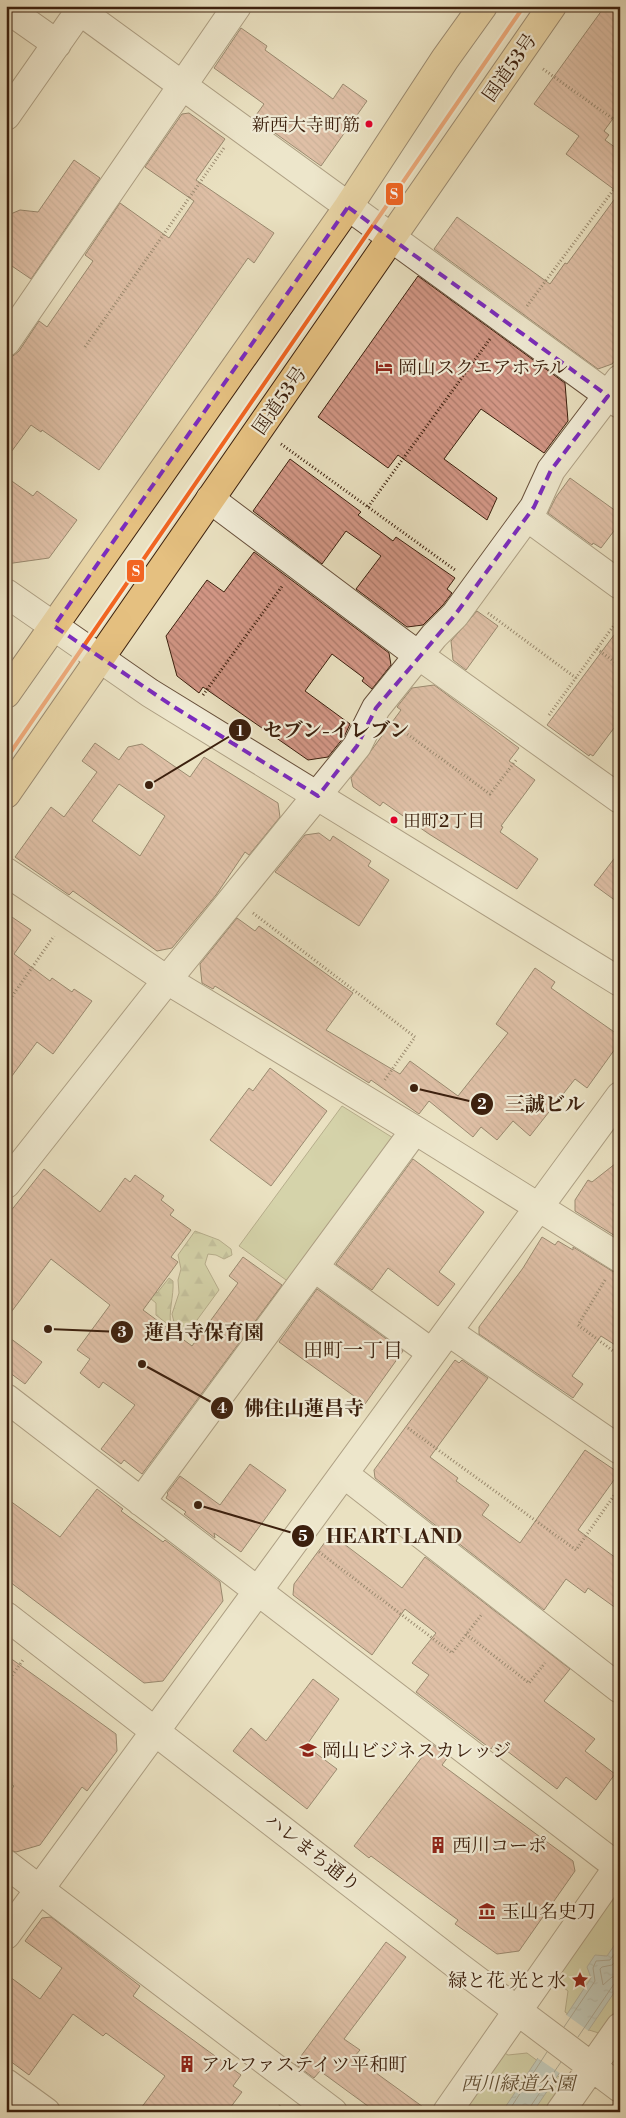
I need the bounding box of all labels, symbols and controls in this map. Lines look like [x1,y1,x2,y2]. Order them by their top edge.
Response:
street label: 国道53号 [478,29,542,106]
place label: 新西大寺町筋 [252,114,360,137]
marker: 新西大寺町筋 [364,119,374,129]
line badge: S [385,182,404,206]
text: S [390,186,398,204]
place label: 岡山スクエアホテル [398,356,568,380]
hotel icon: 岡山スクエアホテル [374,357,394,377]
street label: 国道53号 [248,362,312,439]
line badge: S [126,559,145,583]
text: S [132,563,140,581]
callout: セブン-イレブン [227,713,420,748]
text: セブン-イレブン [263,719,409,744]
text: 1 [236,722,244,741]
place label: 田町2丁目 [403,810,485,833]
marker: 田町2丁目 [389,815,399,825]
callout: 三誠ビル [470,1086,595,1121]
text: 三誠ビル [505,1093,585,1118]
text: 2 [477,1095,487,1114]
callout: 蓮昌寺保育園 [109,1314,274,1349]
text: 蓮昌寺保育園 [144,1321,264,1346]
text: 3 [117,1323,127,1342]
district label: 田町一丁目 [303,1339,403,1364]
callout: 佛住山蓮昌寺 [209,1391,374,1426]
text: 佛住山蓮昌寺 [244,1397,364,1422]
text: 4 [217,1399,227,1418]
callout: HEART LAND [291,1519,472,1554]
text: HEART LAND [326,1525,462,1550]
text: 5 [298,1527,308,1546]
place label: 岡山ビジネスカレッジ [322,1739,511,1763]
school or university icon: 岡山ビジネスカレッジ [298,1740,318,1760]
street label: ハレまち通り [260,1808,365,1897]
place label: 西川コーポ [452,1834,547,1858]
building icon: 西川コーポ [428,1835,448,1855]
place label: 玉山名史刀 [501,1900,596,1924]
museum icon: 玉山名史刀 [477,1901,497,1921]
place label: 緑と花 光と水 [448,1969,566,1993]
place icon: 緑と花 光と水 [570,1970,590,1990]
place label: アルファステイツ平和町 [201,2053,407,2077]
building icon: アルファステイツ平和町 [177,2054,197,2074]
park label: 西川緑道公園 [461,2072,578,2096]

